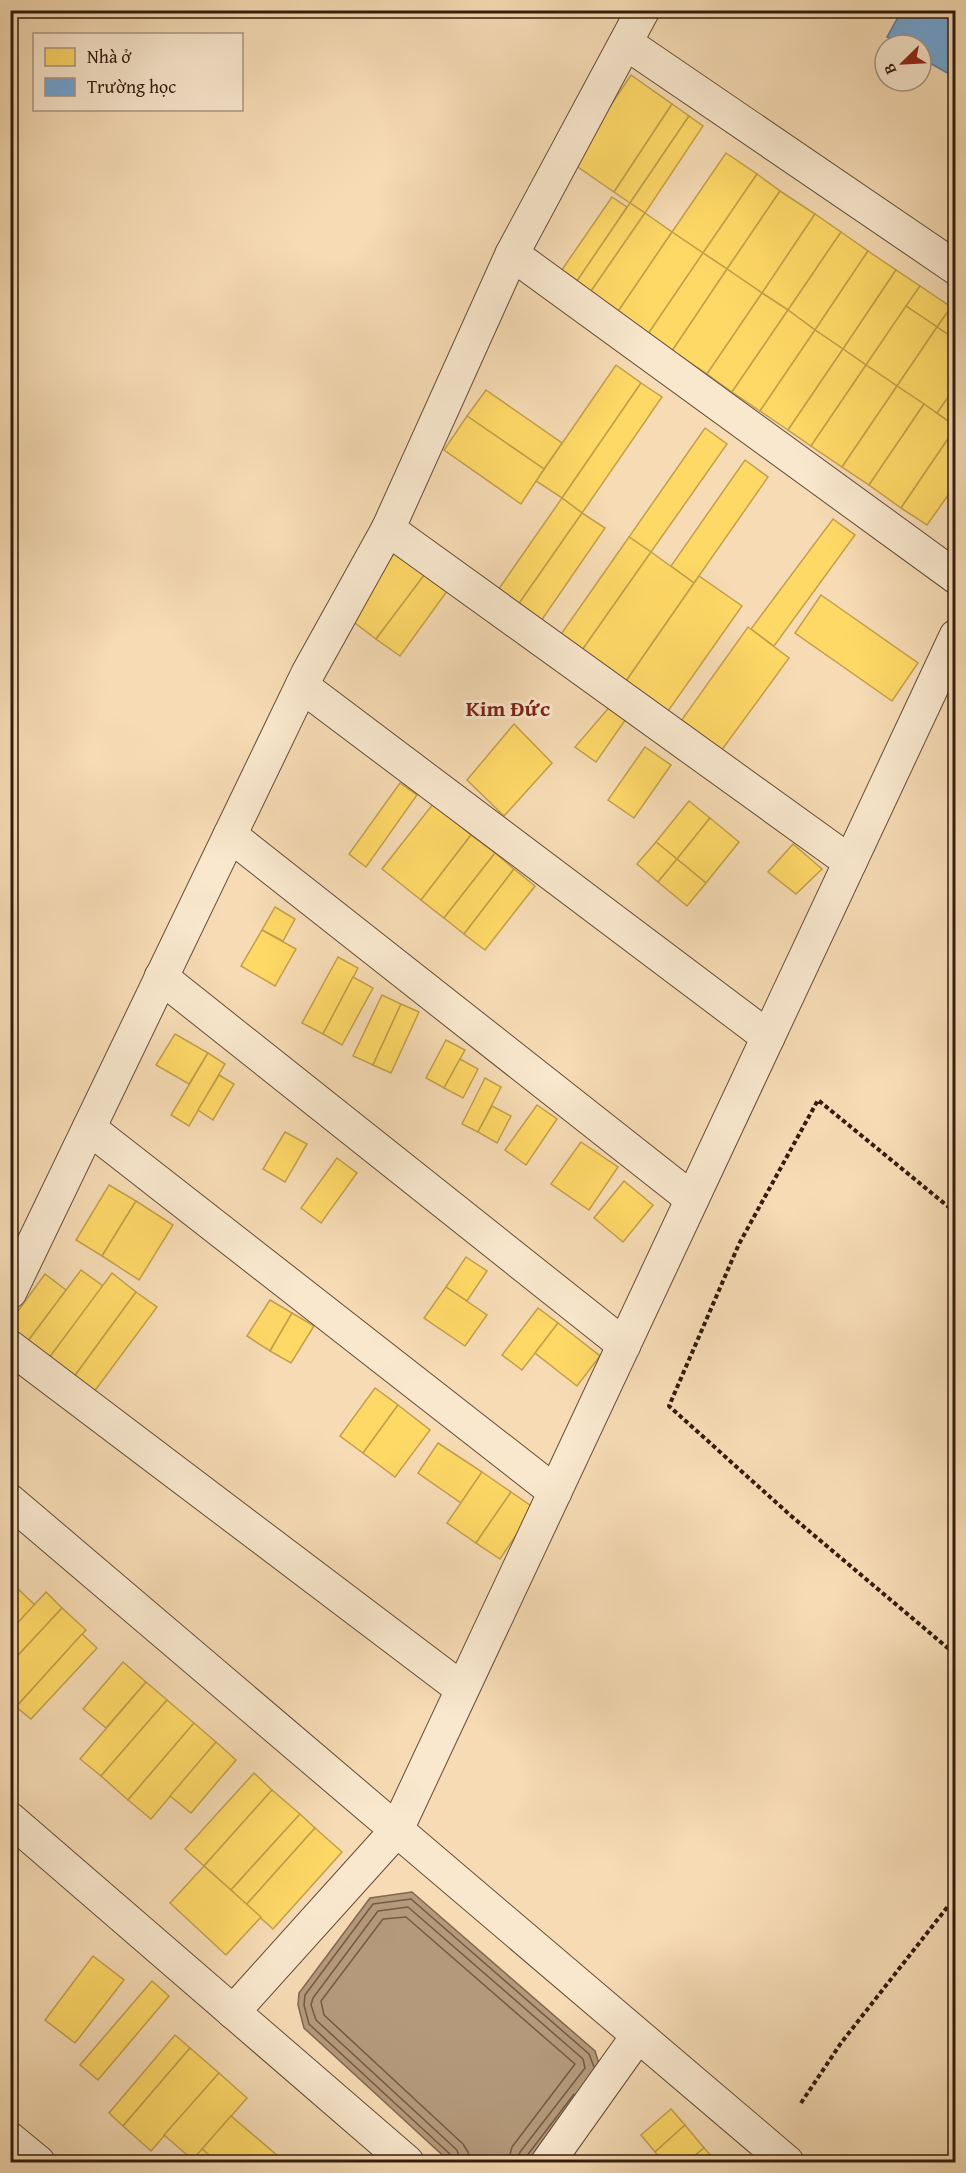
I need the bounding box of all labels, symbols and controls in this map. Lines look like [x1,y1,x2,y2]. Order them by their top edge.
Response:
legend [33,33,243,111]
north arrow [873,33,933,93]
text: Nhà ở [87,43,132,70]
text: B [876,60,902,78]
text: Trường học [87,73,176,100]
district label: Kim Đức [466,692,550,724]

